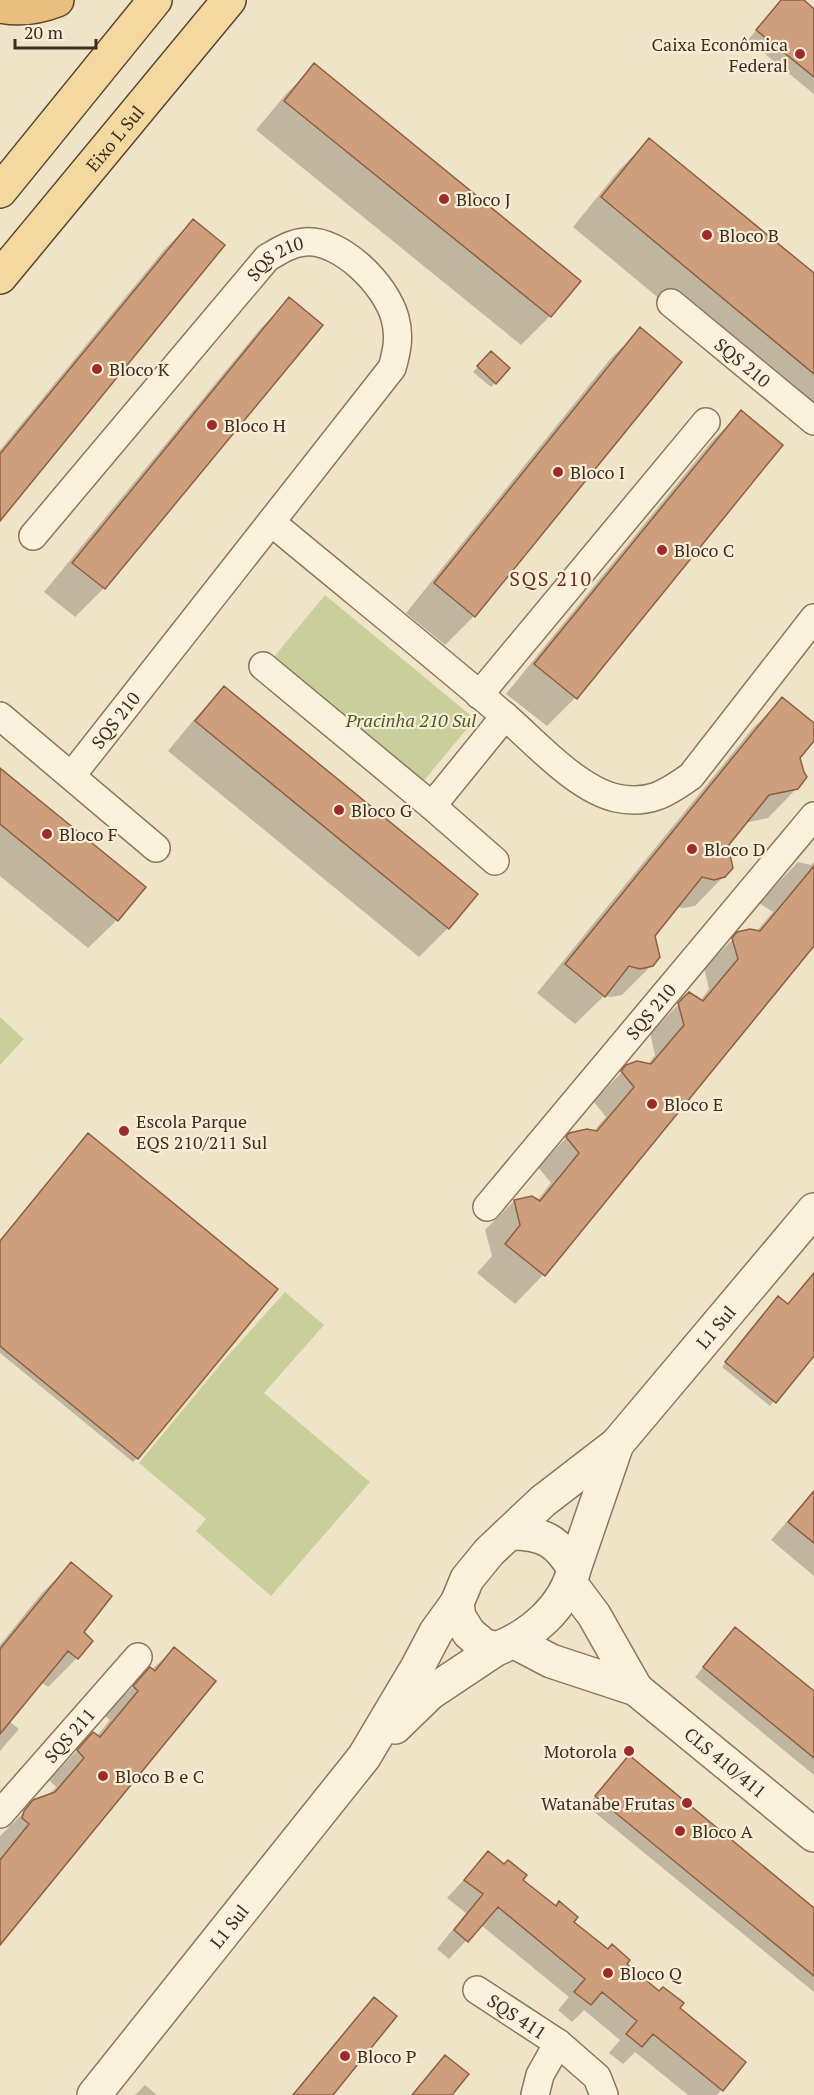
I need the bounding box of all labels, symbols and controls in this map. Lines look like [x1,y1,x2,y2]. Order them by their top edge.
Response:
scale bar [15,12,96,50]
text: 20 m [24,20,64,44]
place label: Caixa Econômica Federal [652,32,788,77]
marker: Caixa Econômica Federal [793,47,807,61]
street label: Eixo L Sul [80,100,149,176]
place label: Bloco J [456,187,511,211]
marker: Bloco J [437,192,451,206]
place label: Bloco B [719,223,779,247]
marker: Bloco B [700,228,714,242]
street label: SQS 210 [241,230,306,286]
street label: SQS 210 [710,332,776,392]
place label: Bloco K [109,357,170,381]
marker: Bloco K [90,362,104,376]
place label: Bloco H [224,413,286,437]
marker: Bloco H [205,418,219,432]
place label: Bloco I [570,460,625,484]
marker: Bloco I [551,465,565,479]
place label: Bloco C [674,538,734,562]
marker: Bloco C [655,543,669,557]
district label: SQS 210 [509,565,593,592]
street label: SQS 210 [85,687,145,753]
park label: Pracinha 210 Sul [345,708,476,732]
place label: Bloco G [351,798,413,822]
marker: Bloco G [332,803,346,817]
place label: Bloco F [59,822,118,846]
marker: Bloco F [40,827,54,841]
place label: Bloco D [704,837,766,861]
marker: Bloco D [685,842,699,856]
street label: SQS 210 [620,978,681,1044]
place label: Bloco E [664,1092,723,1116]
marker: Bloco E [645,1097,659,1111]
place label: Escola Parque EQS 210/211 Sul [136,1109,267,1154]
marker: Escola Parque EQS 210/211 Sul [117,1124,131,1138]
street label: L1 Sul [691,1300,741,1354]
street label: SQS 211 [39,1702,100,1768]
street label: CLS 410/411 [680,1722,772,1803]
place label: Motorola [544,1739,617,1763]
marker: Motorola [622,1744,636,1758]
place label: Bloco B e C [115,1764,204,1788]
marker: Bloco B e C [96,1769,110,1783]
place label: Watanabe Frutas [541,1791,675,1815]
marker: Watanabe Frutas [680,1796,694,1810]
place label: Bloco A [692,1819,753,1843]
marker: Bloco A [673,1824,687,1838]
street label: L1 Sul [204,1899,254,1953]
place label: Bloco Q [620,1961,683,1985]
marker: Bloco Q [601,1966,615,1980]
street label: SQS 411 [483,1988,551,2044]
place label: Bloco P [357,2044,417,2068]
marker: Bloco P [338,2049,352,2063]

